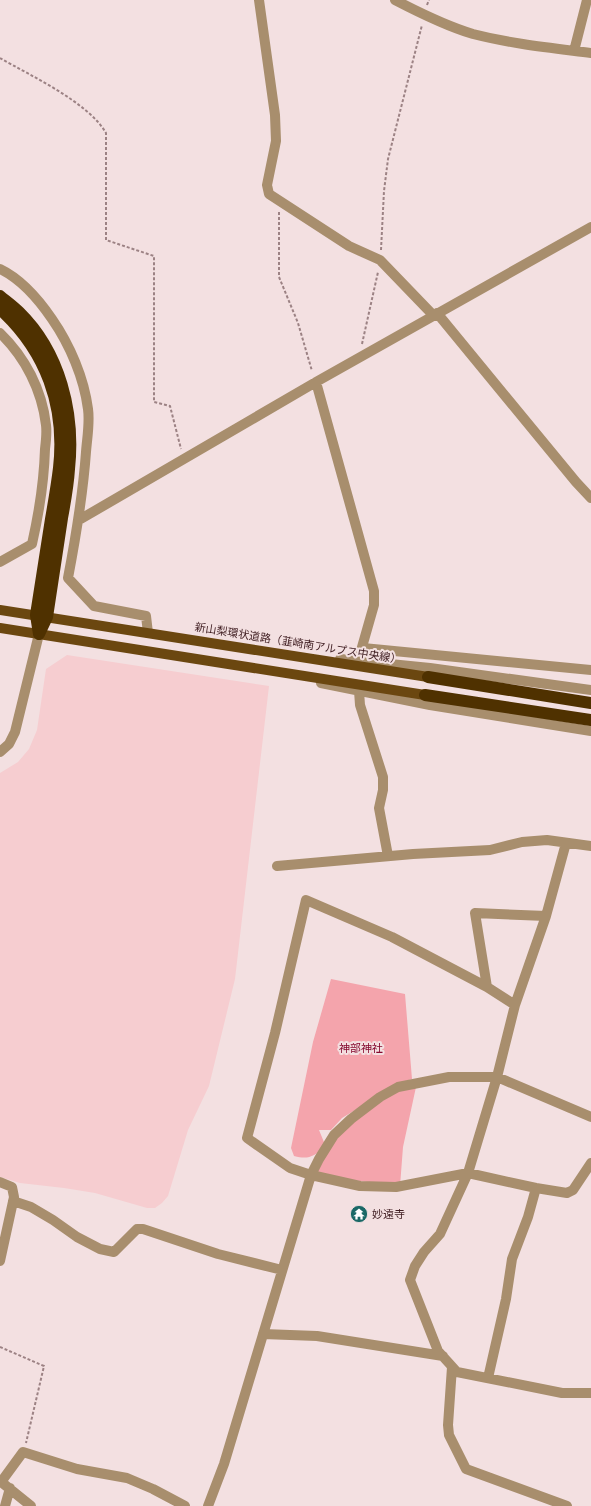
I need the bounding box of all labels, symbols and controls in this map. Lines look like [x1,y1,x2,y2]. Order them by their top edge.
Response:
street label: 新山梨環状道路（韮崎南アルプス中央線） [194,620,402,666]
park label: 神部神社 [339,1041,383,1055]
temple icon: 妙遠寺 [349,1204,369,1224]
place label: 妙遠寺 [372,1207,405,1221]

